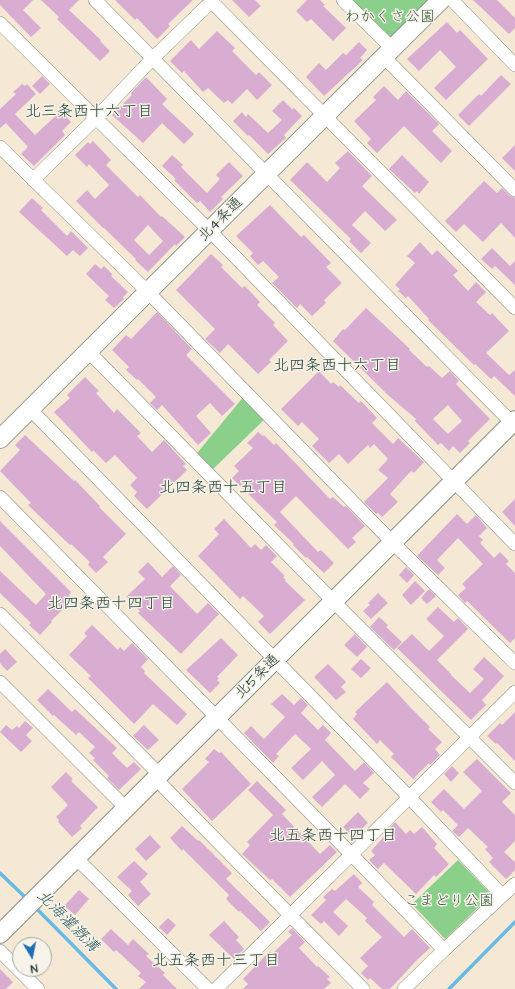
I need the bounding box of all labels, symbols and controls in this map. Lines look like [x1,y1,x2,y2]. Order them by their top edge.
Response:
park label: わかくさ公園 [345,9,435,27]
district label: 北三条西十六丁目 [25,103,153,123]
street label: 北4条通 [195,194,247,246]
district label: 北四条西十六丁目 [273,357,401,377]
district label: 北四条西十五丁目 [159,479,287,499]
district label: 北四条西十四丁目 [47,595,175,615]
street label: 北5条通 [232,651,284,703]
district label: 北五条西十四丁目 [269,827,397,847]
water label: 北海灌漑溝 [32,887,102,957]
park label: こまどり公園 [404,893,494,911]
north arrow [12,937,52,977]
district label: 北五条西十三丁目 [152,952,280,972]
text: N [29,960,39,976]

